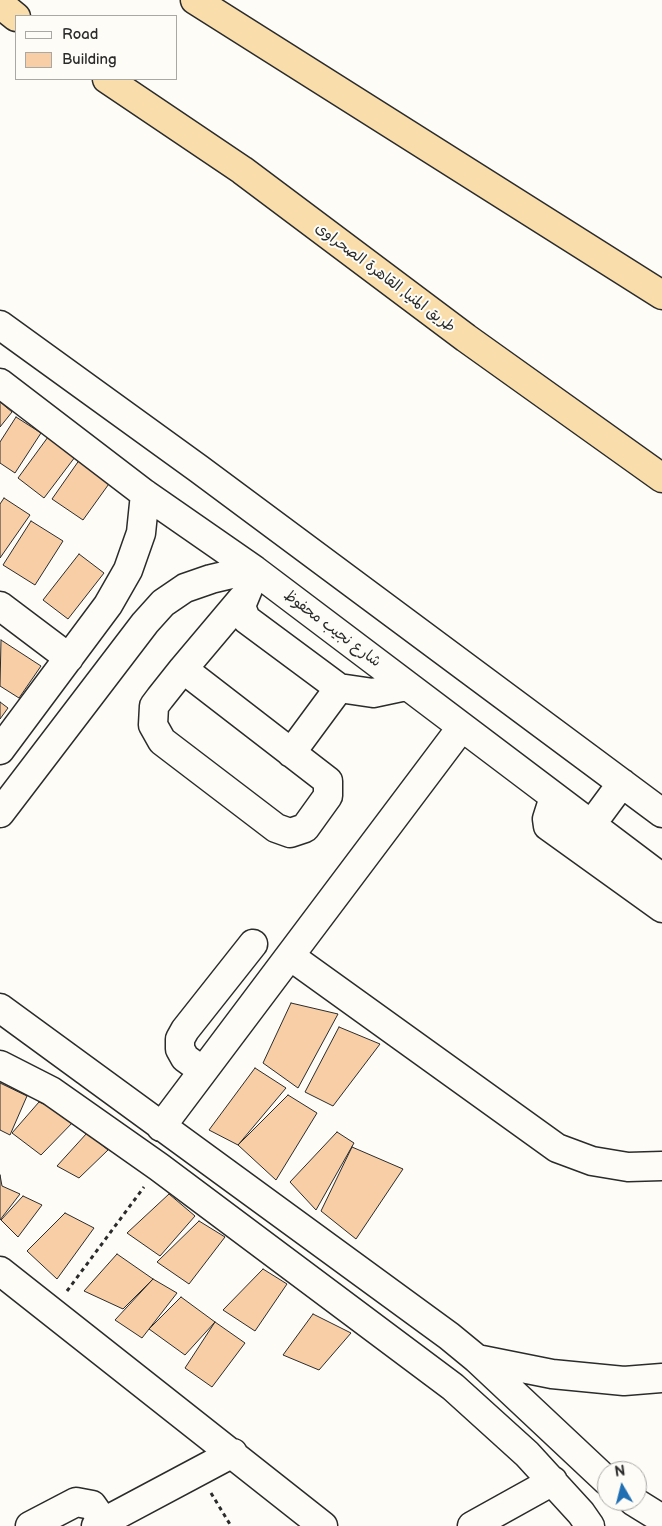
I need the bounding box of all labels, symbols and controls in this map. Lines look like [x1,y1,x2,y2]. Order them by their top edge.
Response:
legend [15,15,178,80]
text: Road [62,25,98,44]
text: Building [62,50,117,69]
street label: طريق المنيا, القاهرة الصحراوى [311,219,459,337]
street label: شارع نجيب محفوظ [280,587,384,671]
north arrow [597,1461,647,1511]
text: N [614,1462,626,1481]

